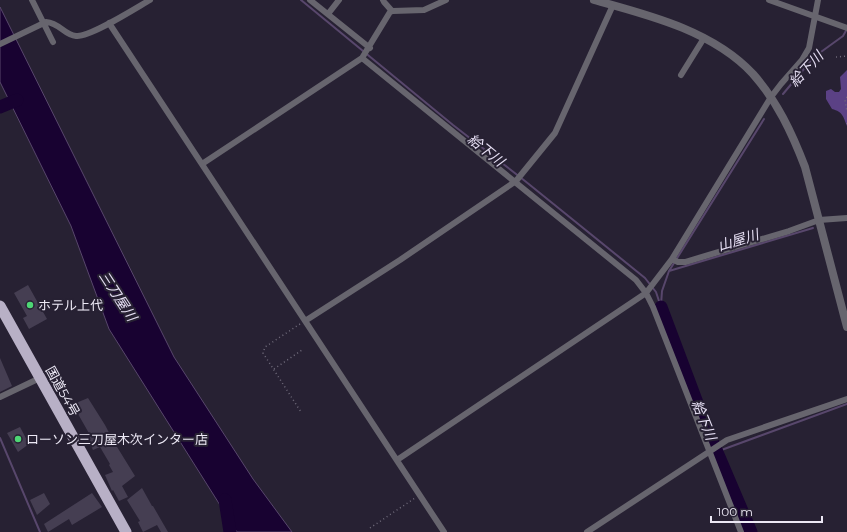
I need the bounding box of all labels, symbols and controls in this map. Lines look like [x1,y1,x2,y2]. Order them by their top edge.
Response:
water label: 給下川 [785,46,828,90]
water label: 給下川 [464,130,510,171]
water label: 山屋川 [715,225,763,255]
water label: 三刀屋川 [95,268,142,326]
place label: ホテル上代 [38,297,103,313]
marker: ホテル上代 [25,300,35,310]
street label: 国道54号 [43,363,83,419]
water label: 給下川 [688,397,721,445]
place label: ローソン三刀屋木次インター店 [26,431,208,447]
marker: ローソン三刀屋木次インター店 [13,434,23,444]
scale bar [711,498,822,524]
text: 100 m [717,504,753,519]

